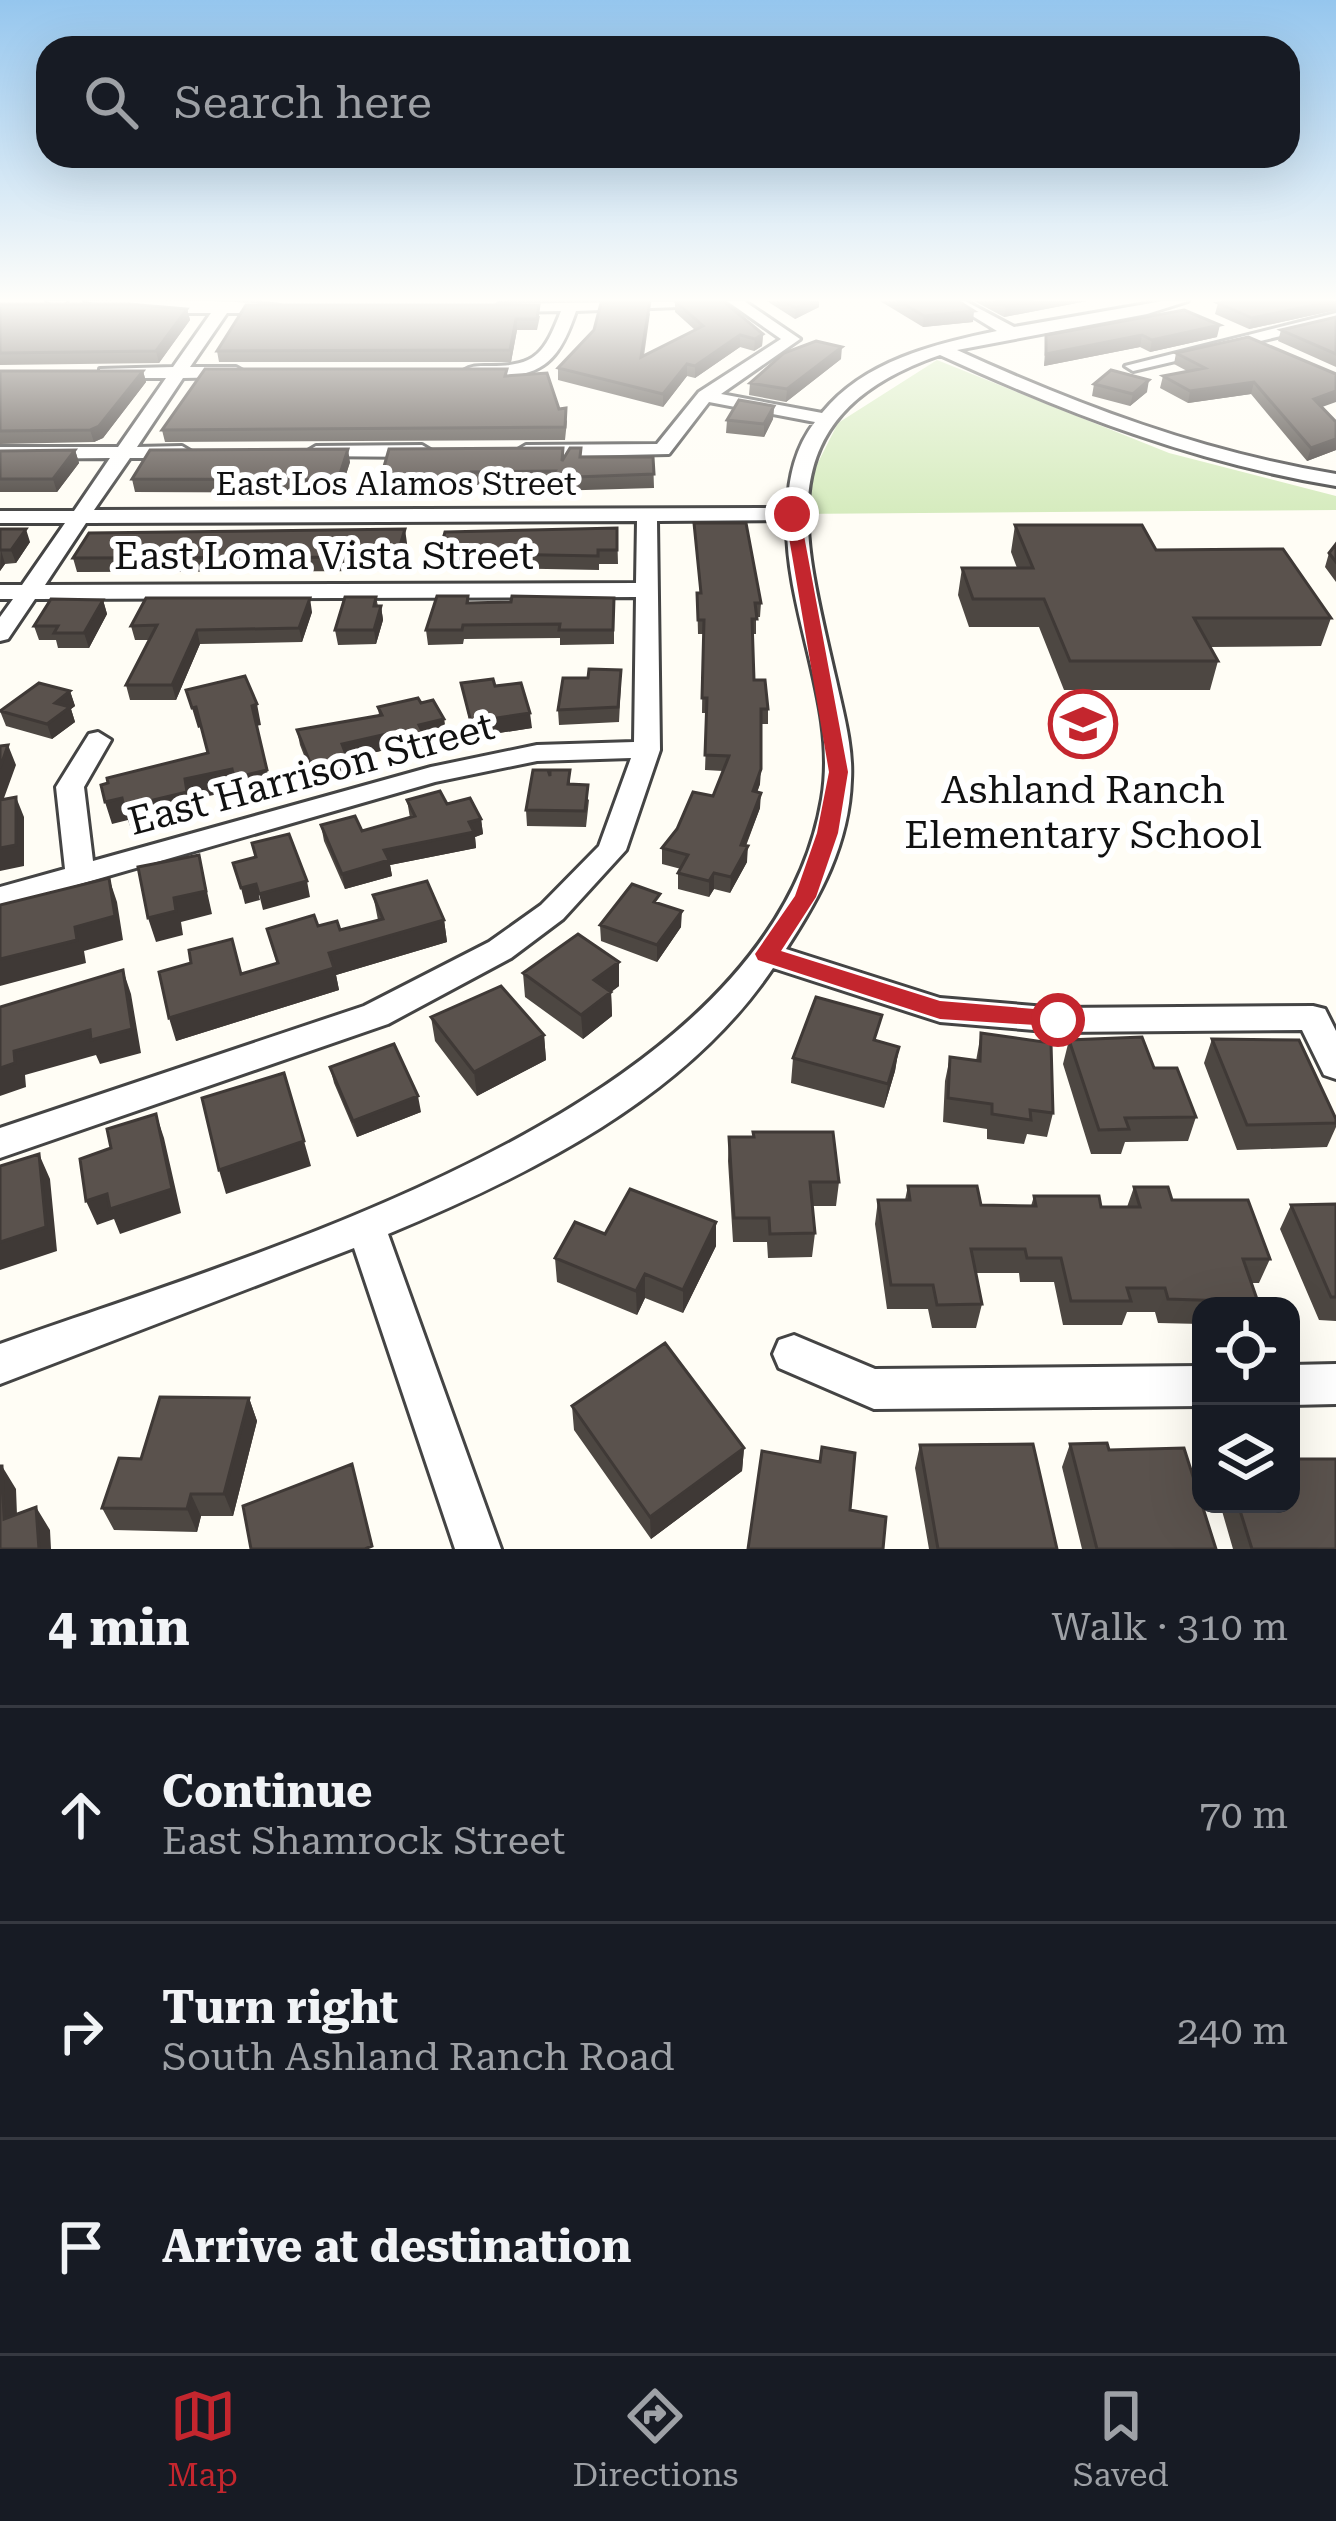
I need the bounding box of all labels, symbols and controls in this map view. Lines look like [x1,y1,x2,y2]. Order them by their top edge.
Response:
search box [36,36,1300,168]
icon: search [78,69,144,135]
text: Search here [174,76,432,129]
street label: East Los Alamos Street [215,464,577,503]
route end [765,487,819,541]
street label: East Loma Vista Street [114,533,534,579]
school or university icon: Ashland Ranch Elementary School [1048,689,1118,759]
street label: East Harrison Street [124,703,499,845]
place label: Ashland Ranch Elementary School [904,767,1262,858]
route start [1031,993,1085,1047]
map controls [1192,1297,1300,1513]
button: locate [1192,1297,1300,1405]
button: layers [1192,1405,1300,1513]
text: 4 min [48,1598,190,1657]
text: Walk · 310 m [1052,1604,1288,1650]
text: Continue [162,1765,373,1818]
icon: ahead [48,1782,114,1848]
text: 70 m [1199,1792,1288,1838]
text: East Shamrock Street [162,1818,565,1864]
text: Turn right [162,1981,398,2034]
icon: right [48,1998,114,2064]
text: 240 m [1177,2008,1288,2054]
text: South Ashland Ranch Road [162,2034,674,2080]
icon: arrive [48,2214,114,2280]
text: Arrive at destination [162,2220,631,2273]
tab: Map [167,2383,238,2494]
tab: Directions [572,2383,738,2494]
tab: Saved [1073,2383,1169,2494]

